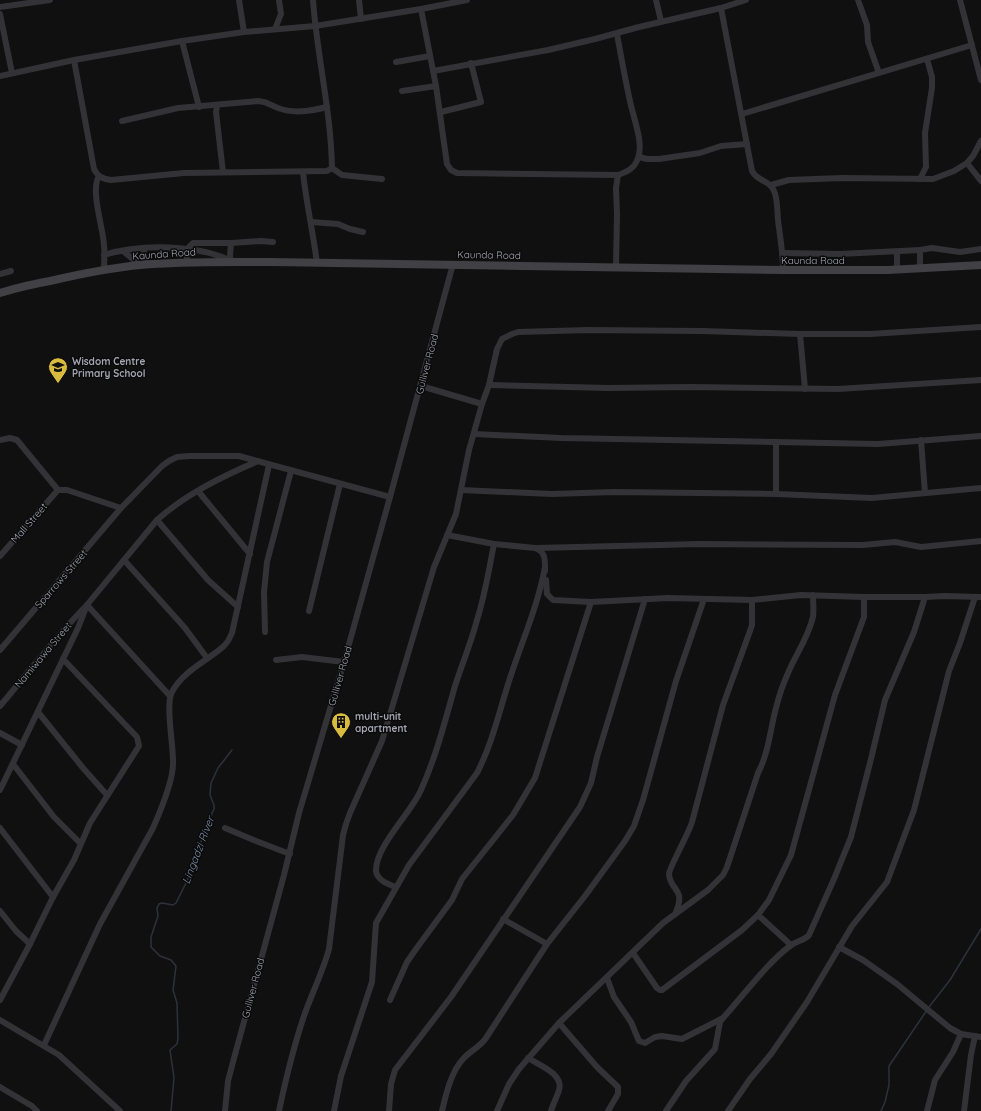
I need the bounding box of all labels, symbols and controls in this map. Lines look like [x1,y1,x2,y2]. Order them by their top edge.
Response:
street label: Kaunda Road [132,245,196,263]
street label: Kaunda Road [457,248,521,262]
street label: Kaunda Road [781,254,845,267]
street label: Gulliver Road [413,333,441,395]
place label: Wisdom Centre Primary School [72,355,145,380]
school or university icon: Wisdom Centre Primary School [47,356,69,384]
street label: Mall Street [8,500,50,546]
street label: Sparrows Street [32,547,90,611]
street label: Namiwawa Street [12,619,75,691]
street label: Gulliver Road [325,645,355,707]
place label: multi-unit apartment [355,710,407,735]
building icon: multi-unit apartment [330,711,352,739]
water label: Lingadzi River [179,813,218,886]
street label: Gulliver Road [239,957,267,1019]

